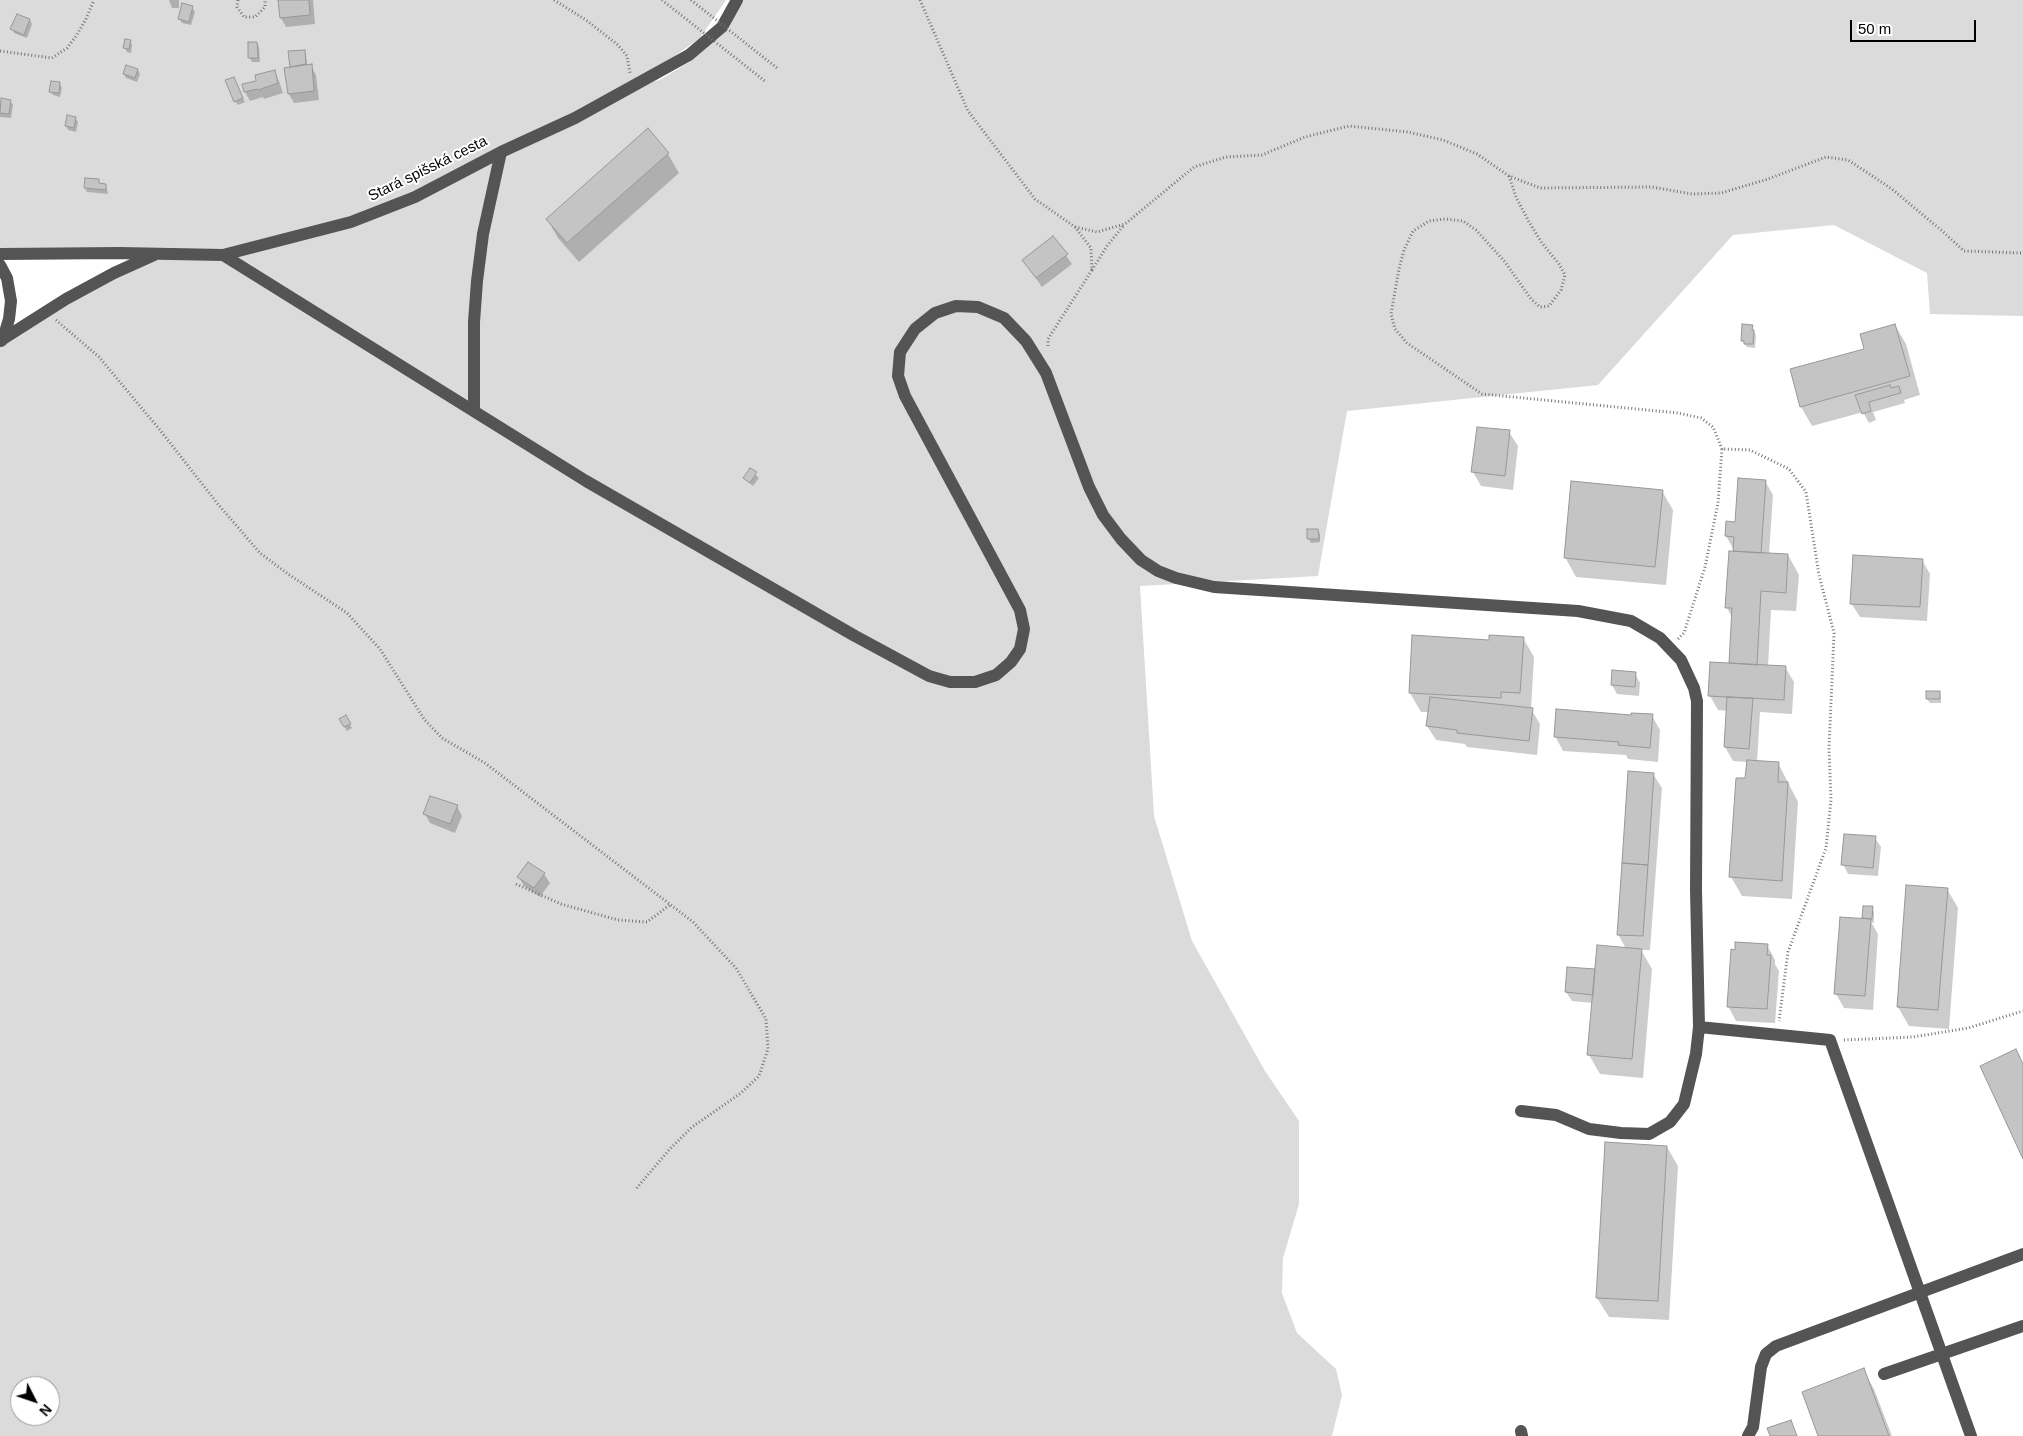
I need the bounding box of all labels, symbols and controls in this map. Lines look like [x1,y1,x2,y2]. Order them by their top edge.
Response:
scale bar [1853,10,1979,42]
text: 50 m [1858,20,1891,37]
street label: Stará spišská cesta [366,132,490,206]
north arrow [10,1376,60,1426]
text: N [36,1401,55,1419]

